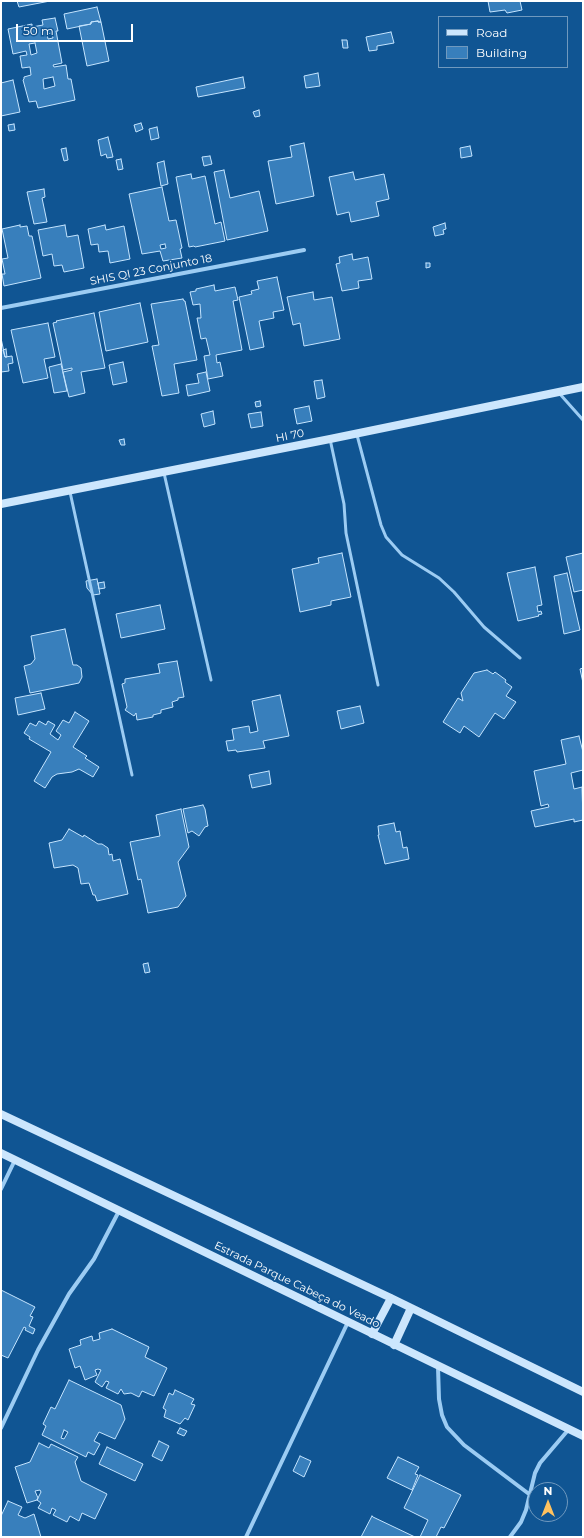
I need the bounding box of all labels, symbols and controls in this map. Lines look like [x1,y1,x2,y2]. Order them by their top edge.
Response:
scale bar [18,16,135,42]
legend [438,16,568,68]
text: 50 m [23,23,54,38]
text: Road [476,25,507,40]
text: Building [476,45,527,60]
street label: SHIS QI 23 Conjunto 18 [89,252,213,288]
street label: HI 70 [275,427,305,445]
street label: Estrada Parque Cabeça do Veado [212,1239,382,1331]
north arrow [528,1482,568,1522]
text: N [544,1484,552,1498]

